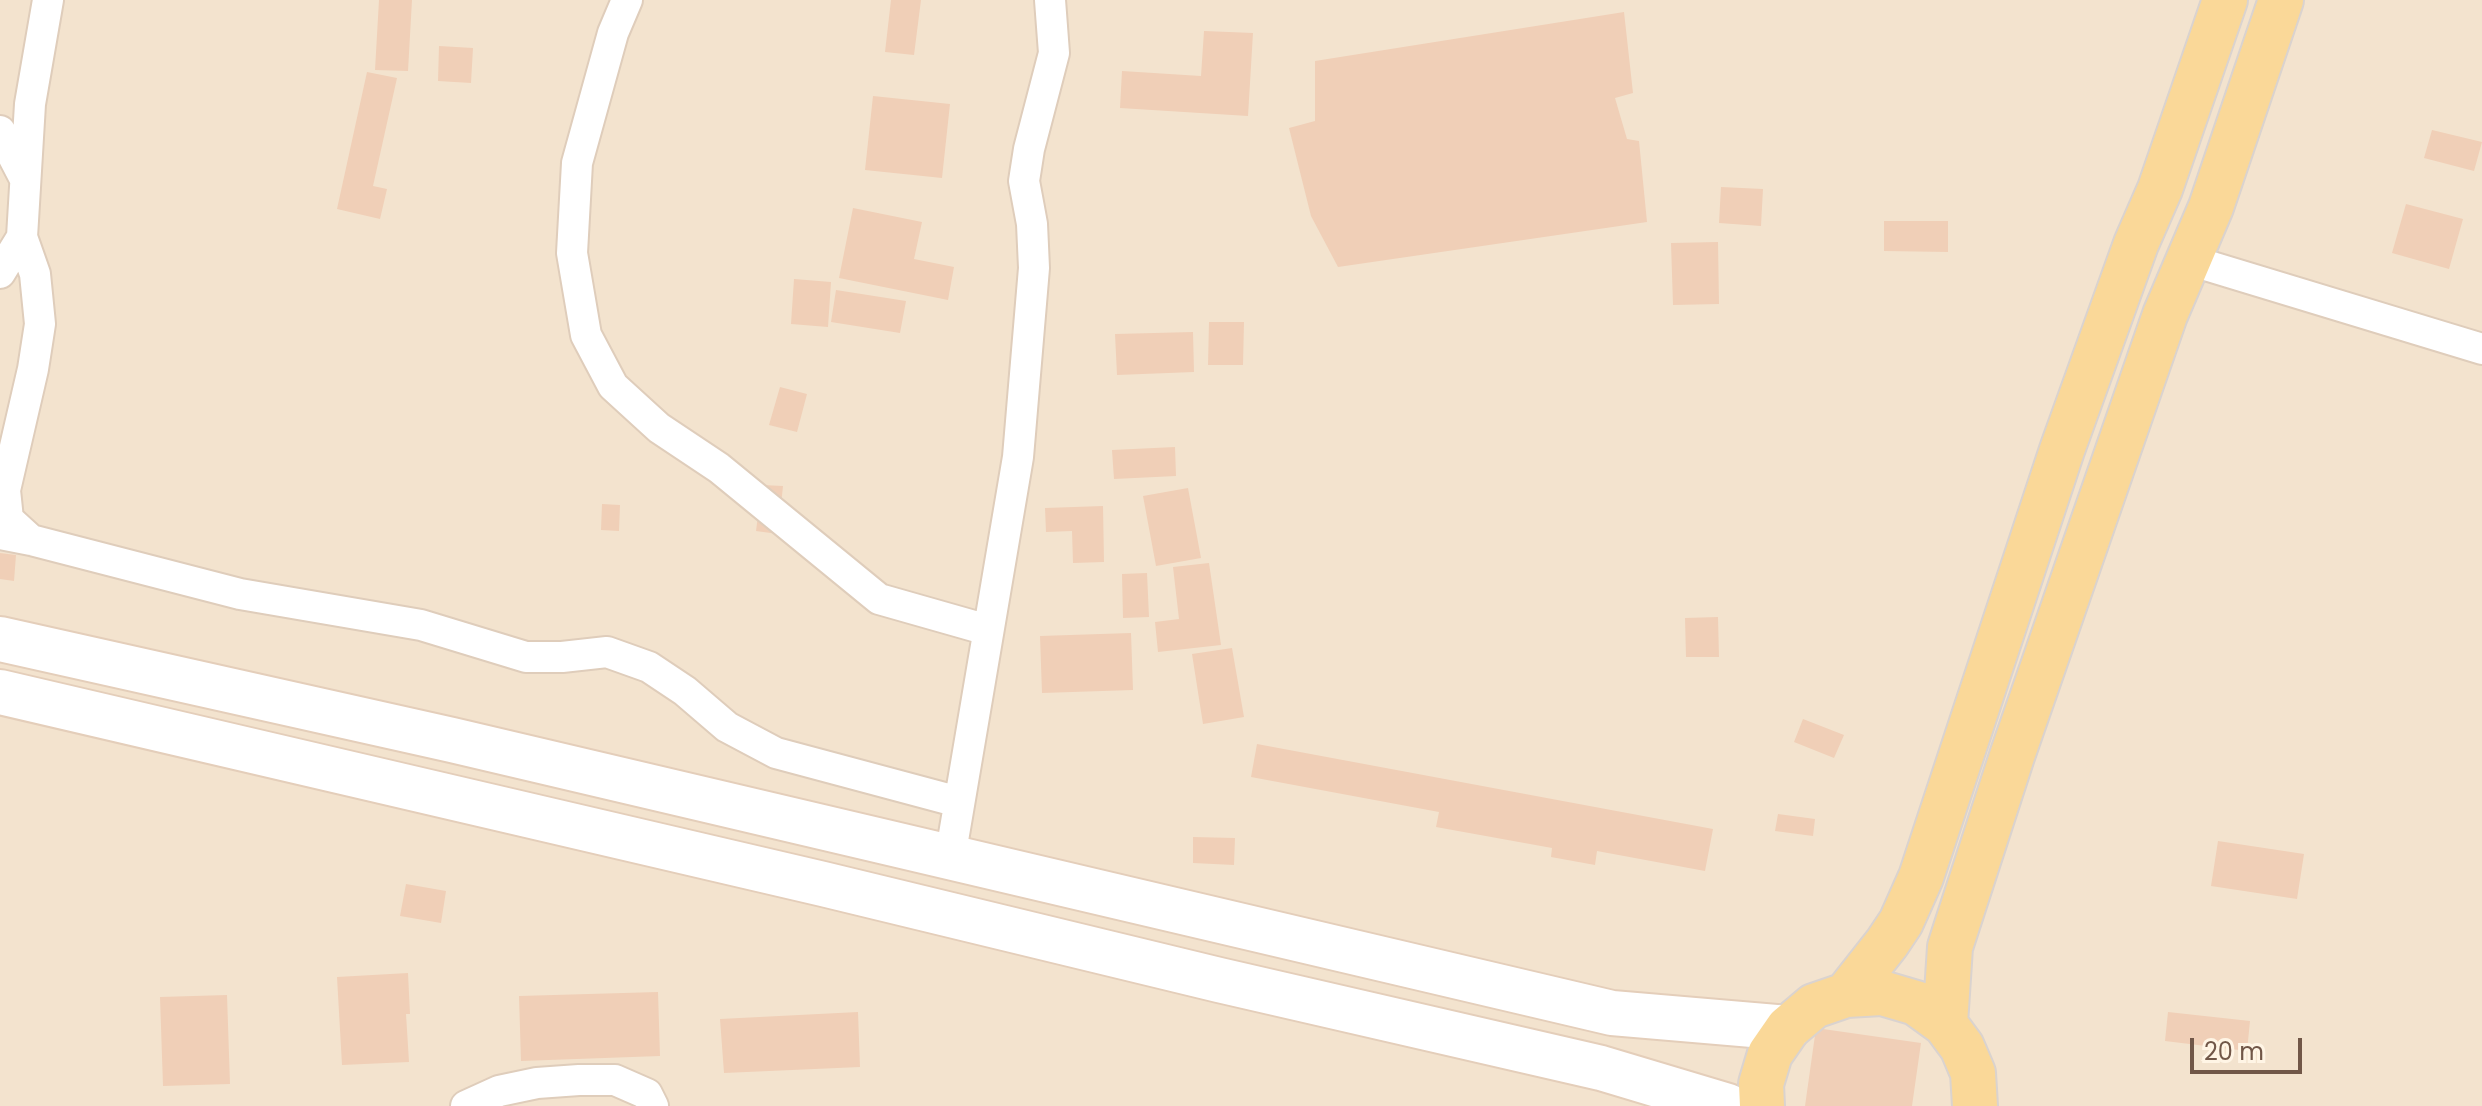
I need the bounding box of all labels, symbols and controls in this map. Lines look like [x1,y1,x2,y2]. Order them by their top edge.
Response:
scale bar [2194,1022,2306,1072]
text: 20 m [2204,1035,2264,1068]

